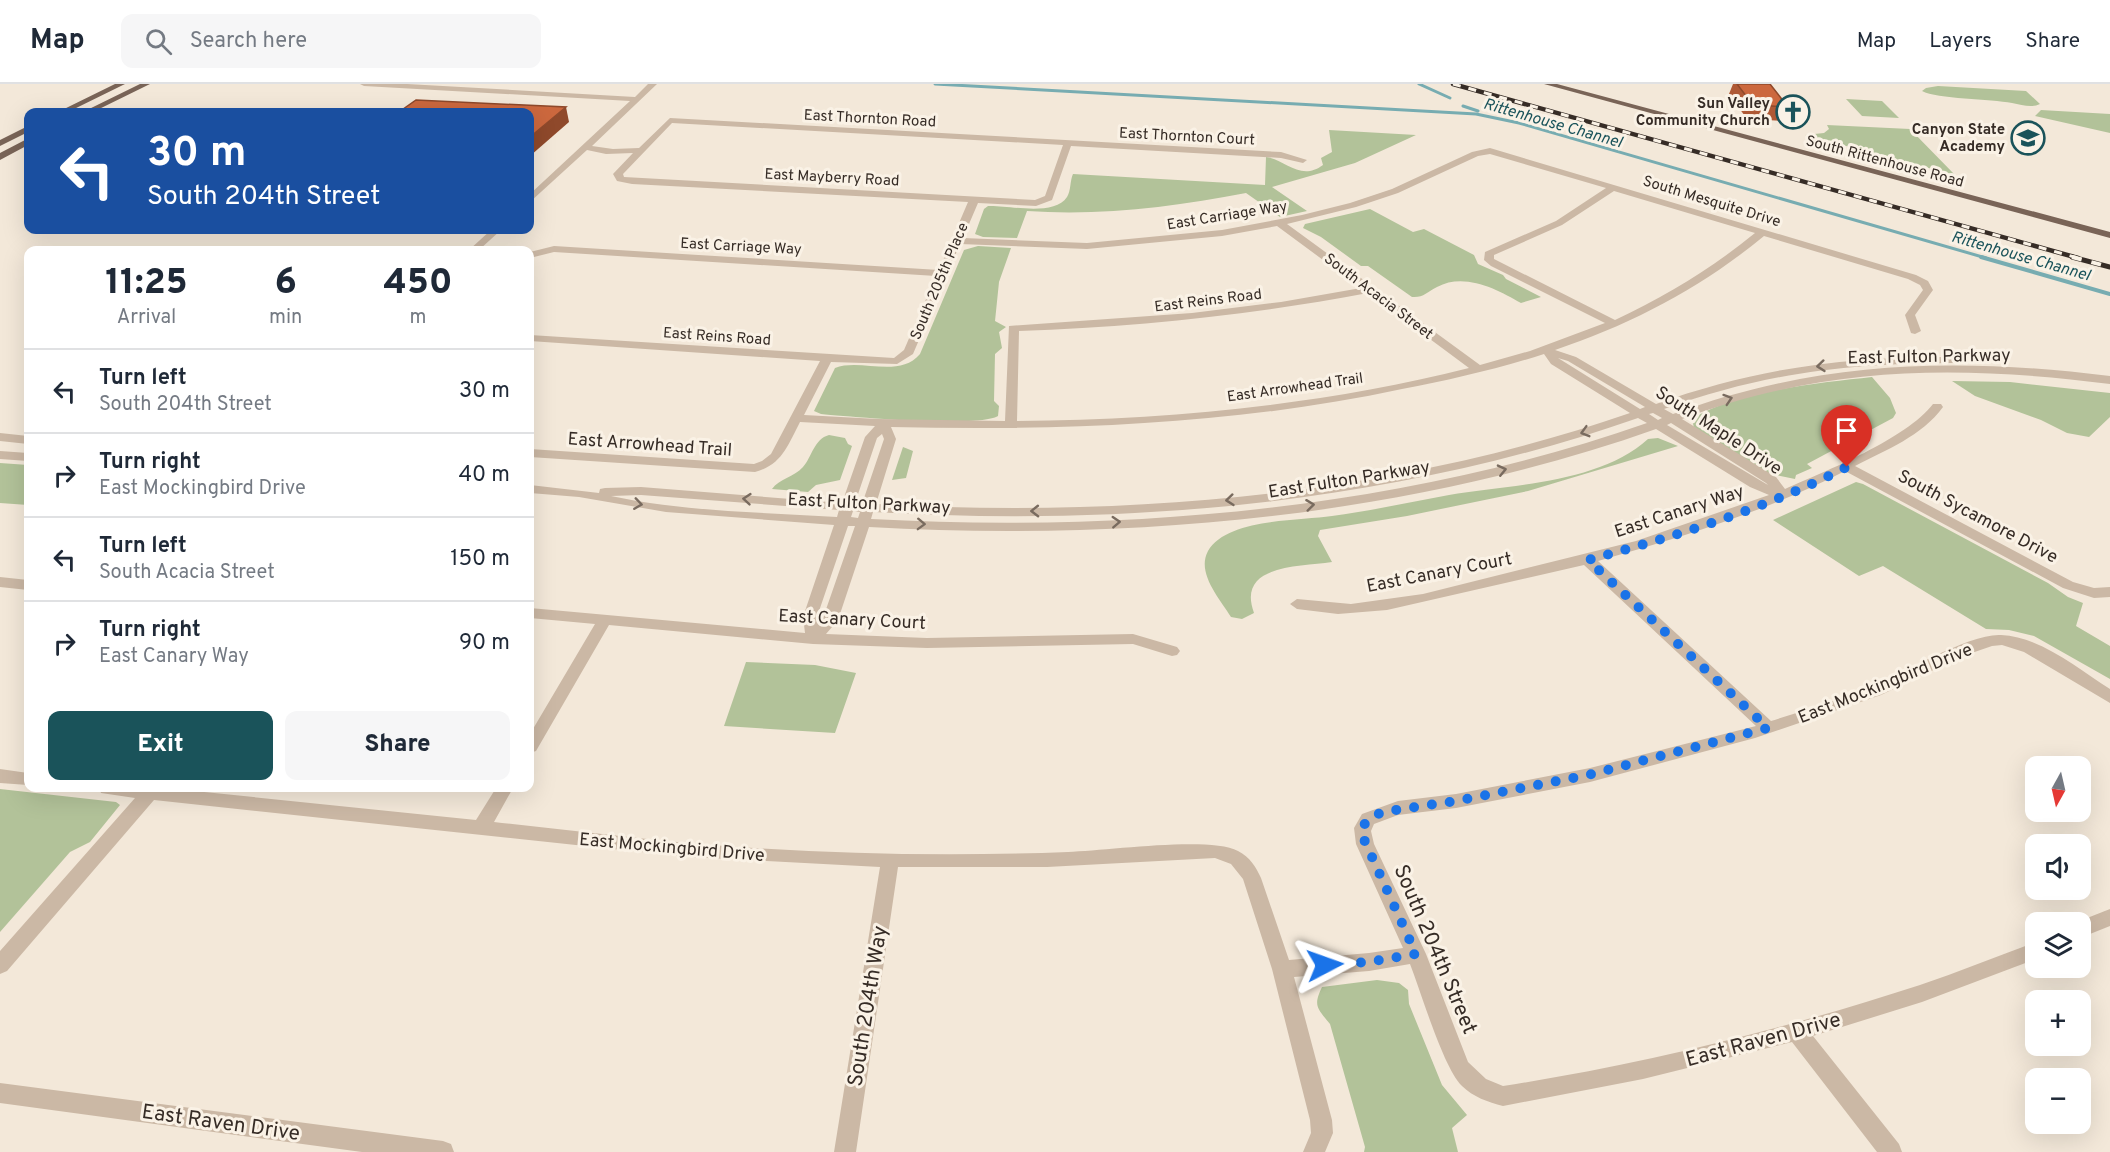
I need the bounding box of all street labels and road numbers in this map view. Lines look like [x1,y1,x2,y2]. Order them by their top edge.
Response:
street label: East Thornton Road [803,107,937,132]
street label: East Thornton Court [1118,124,1255,151]
street label: South Rittenhouse Road [1803,132,1966,193]
street label: East Mayberry Road [764,165,900,192]
street label: South Mesquite Drive [1640,172,1783,232]
street label: East Carriage Way [1166,198,1289,235]
street label: South 205th Place [907,220,974,343]
street label: East Carriage Way [680,235,802,260]
street label: South Acacia Street [1320,250,1436,344]
street label: East Reins Road [1153,285,1263,318]
street label: East Reins Road [662,324,771,351]
street label: East Fulton Parkway [1847,345,2011,370]
street label: East Arrowhead Trail [1226,370,1365,407]
street label: South Maple Drive [1650,382,1786,481]
street label: East Arrowhead Trail [567,428,733,463]
street label: East Fulton Parkway [1267,456,1432,505]
street label: South Sycamore Drive [1893,465,2061,569]
street label: East Canary Way [1612,481,1747,544]
street label: East Fulton Parkway [787,489,951,520]
street label: East Canary Court [1365,548,1514,599]
street label: East Canary Court [778,605,926,636]
street label: East Mockingbird Drive [1795,639,1976,730]
street label: East Mockingbird Drive [578,829,766,868]
street label: South 204th Street [1387,861,1483,1038]
street label: South 204th Way [842,924,895,1089]
street label: East Raven Drive [1683,1007,1844,1074]
street label: East Raven Drive [140,1099,302,1148]

